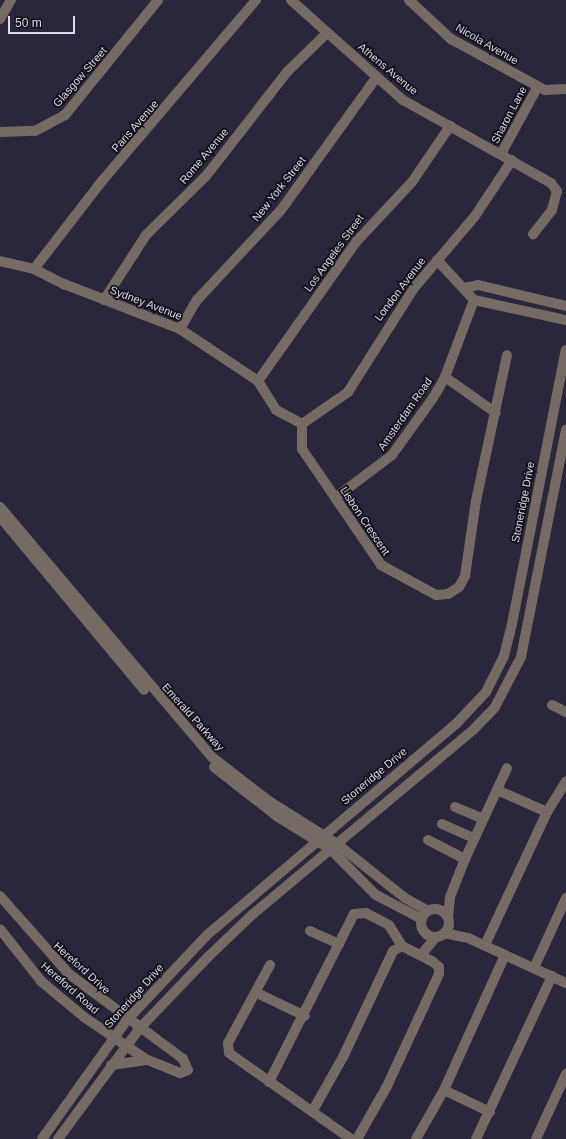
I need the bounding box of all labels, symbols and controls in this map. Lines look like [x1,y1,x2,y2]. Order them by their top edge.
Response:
scale bar [10,8,77,34]
text: 50 m [15,16,42,30]
street label: Nicola Avenue [453,21,521,67]
street label: Athens Avenue [355,40,421,98]
street label: Glasgow Street [50,44,110,110]
street label: Sharon Lane [488,84,530,146]
street label: Paris Avenue [109,97,161,155]
street label: Rome Avenue [177,125,231,187]
street label: New York Street [249,154,309,224]
street label: Los Angeles Street [301,212,367,294]
street label: London Avenue [372,254,428,324]
street label: Sydney Avenue [108,283,184,323]
street label: Amsterdam Road [375,375,435,453]
street label: Stoneridge Drive [509,461,537,543]
street label: Lisbon Crescent [337,484,393,558]
street label: Emerald Parkway [159,681,227,753]
street label: Stoneridge Drive [338,745,410,807]
street label: Hereford Drive [51,939,113,997]
street label: Hereford Road [38,959,102,1017]
street label: Stoneridge Drive [102,961,166,1031]

